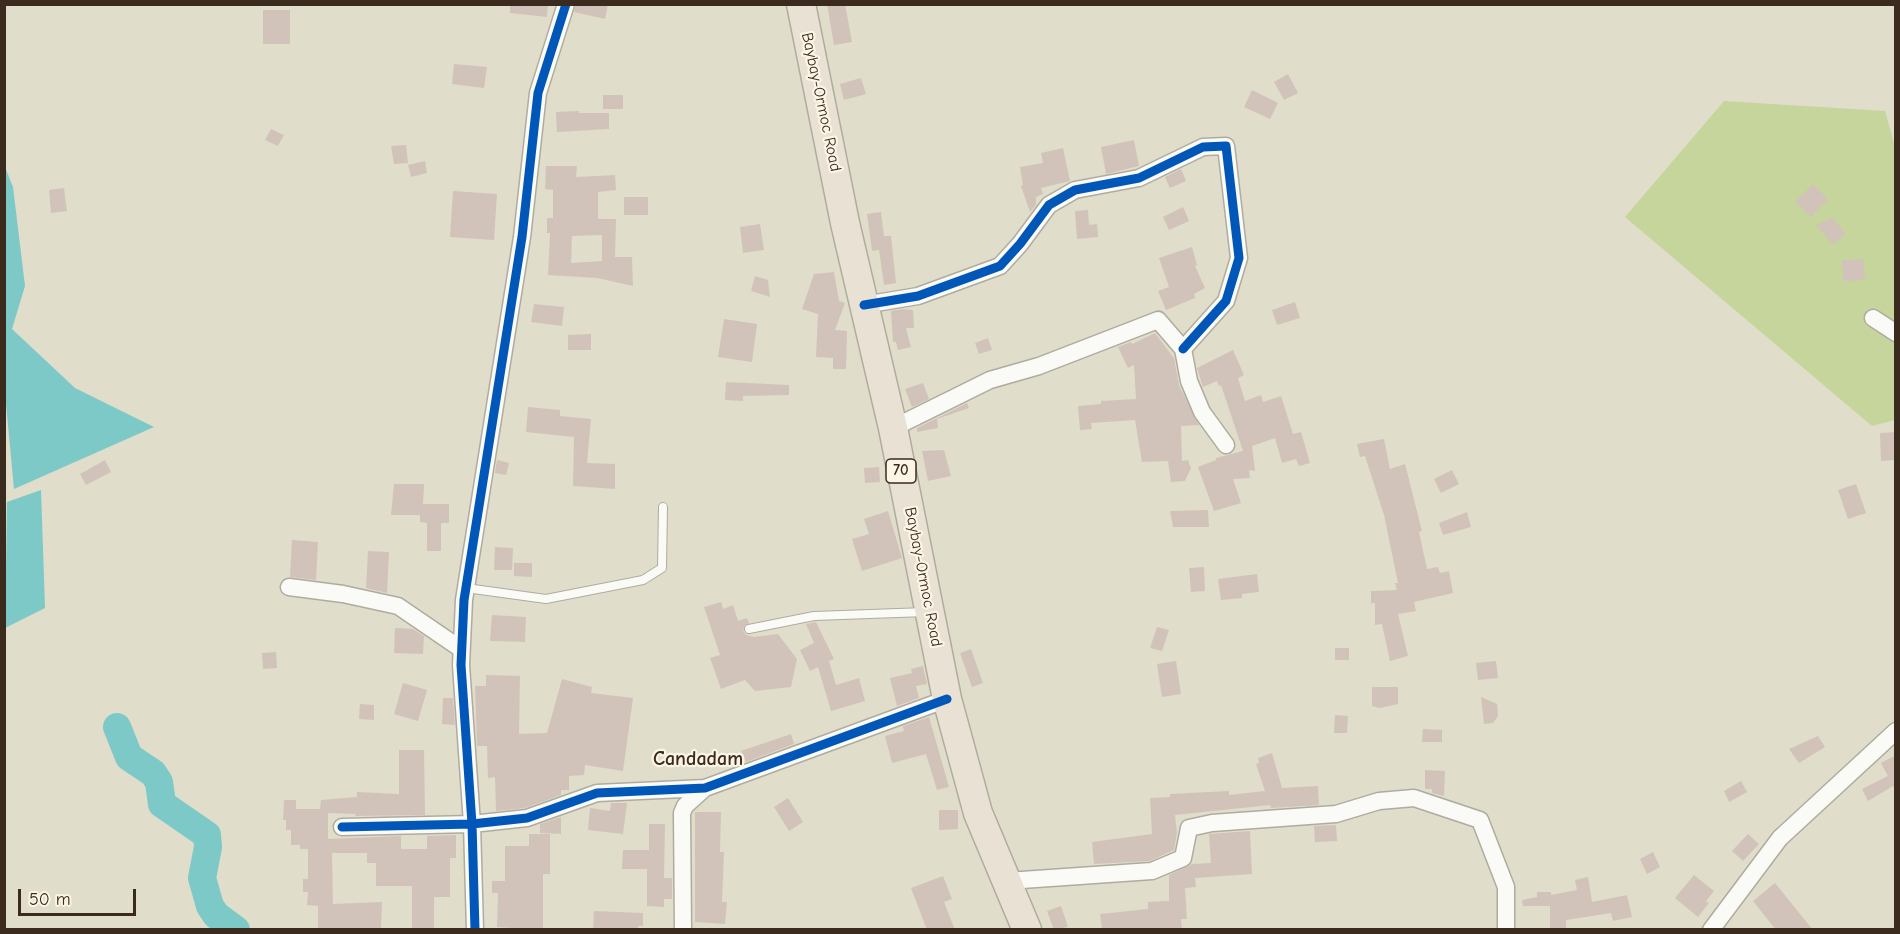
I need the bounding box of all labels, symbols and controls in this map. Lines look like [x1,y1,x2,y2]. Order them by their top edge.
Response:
street label: Baybay-Ormoc Road [797,31,845,173]
road number: 70 [886,459,916,483]
street label: Baybay-Ormoc Road [900,506,946,648]
district label: Candadam [653,747,743,771]
scale bar [21,877,140,915]
text: 50 m [29,889,71,910]

